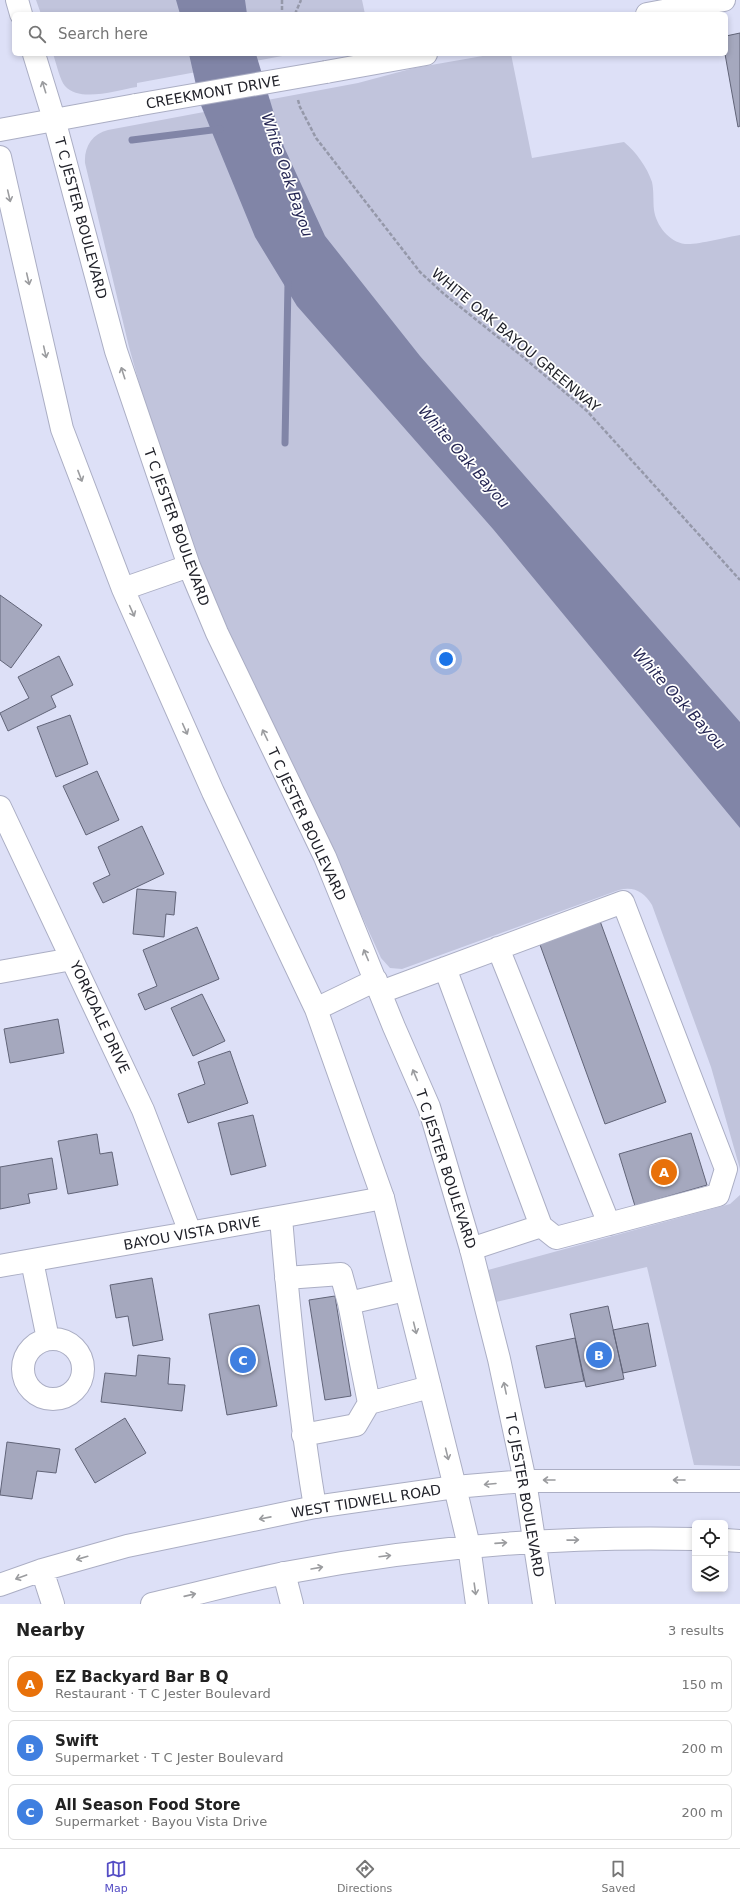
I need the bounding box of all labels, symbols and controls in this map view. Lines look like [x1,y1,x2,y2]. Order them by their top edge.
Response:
search box [12,12,728,56]
icon: search [26,23,48,45]
text: Search here [58,25,148,43]
street label: CREEKMONT DRIVE [145,72,281,112]
one-way arrow [40,80,47,93]
water label: White Oak Bayou [257,111,317,239]
street label: T C JESTER BOULEVARD [51,134,110,301]
one-way arrow [5,189,13,202]
street label: WHITE OAK BAYOU GREENWAY [429,265,604,415]
one-way arrow [25,272,32,285]
one-way arrow [41,345,49,358]
one-way arrow [119,367,127,379]
water label: White Oak Bayou [415,402,513,512]
street label: T C JESTER BOULEVARD [141,445,213,608]
one-way arrow [77,470,85,482]
one-way arrow [129,604,137,616]
water label: White Oak Bayou [629,645,729,753]
your location [436,649,456,669]
one-way arrow [182,723,189,735]
one-way arrow [261,729,268,741]
street label: T C JESTER BOULEVARD [264,744,349,903]
one-way arrow [361,949,369,961]
street label: YORKDALE DRIVE [67,957,133,1076]
one-way arrow [411,1069,418,1081]
street label: T C JESTER BOULEVARD [412,1086,479,1251]
pin: A [651,1157,677,1187]
street label: BAYOU VISTA DRIVE [122,1213,262,1253]
one-way arrow [412,1321,419,1334]
pin: B [586,1340,612,1370]
pin: C [230,1345,256,1375]
one-way arrow [501,1382,509,1395]
street label: T C JESTER BOULEVARD [502,1411,547,1578]
one-way arrow [444,1447,451,1460]
one-way arrow [543,1476,556,1484]
one-way arrow [673,1476,686,1484]
one-way arrow [484,1480,497,1487]
street label: WEST TIDWELL ROAD [290,1481,442,1521]
one-way arrow [259,1514,272,1522]
map controls [692,1520,728,1592]
button: locate [692,1520,728,1556]
one-way arrow [566,1536,579,1544]
one-way arrow [494,1540,507,1547]
one-way arrow [378,1552,391,1560]
one-way arrow [76,1555,89,1562]
button: layers [692,1556,728,1592]
one-way arrow [310,1564,323,1572]
one-way arrow [16,1574,28,1582]
one-way arrow [471,1582,479,1595]
one-way arrow [183,1591,196,1599]
text: Nearby [16,1620,85,1640]
text: 3 results [668,1623,724,1638]
text: EZ Backyard Bar B Q [55,1668,229,1686]
text: A [25,1677,35,1692]
text: 150 m [681,1677,723,1692]
text: Restaurant · T C Jester Boulevard [55,1686,271,1701]
text: Swift [55,1732,99,1750]
text: B [25,1741,35,1756]
text: 200 m [681,1741,723,1756]
text: Supermarket · T C Jester Boulevard [55,1750,284,1765]
text: All Season Food Store [55,1796,240,1814]
text: C [25,1805,35,1820]
text: 200 m [681,1805,723,1820]
text: Supermarket · Bayou Vista Drive [55,1814,267,1829]
tab: Map [105,1858,128,1895]
tab: Directions [337,1858,392,1895]
tab: Saved [601,1858,635,1895]

